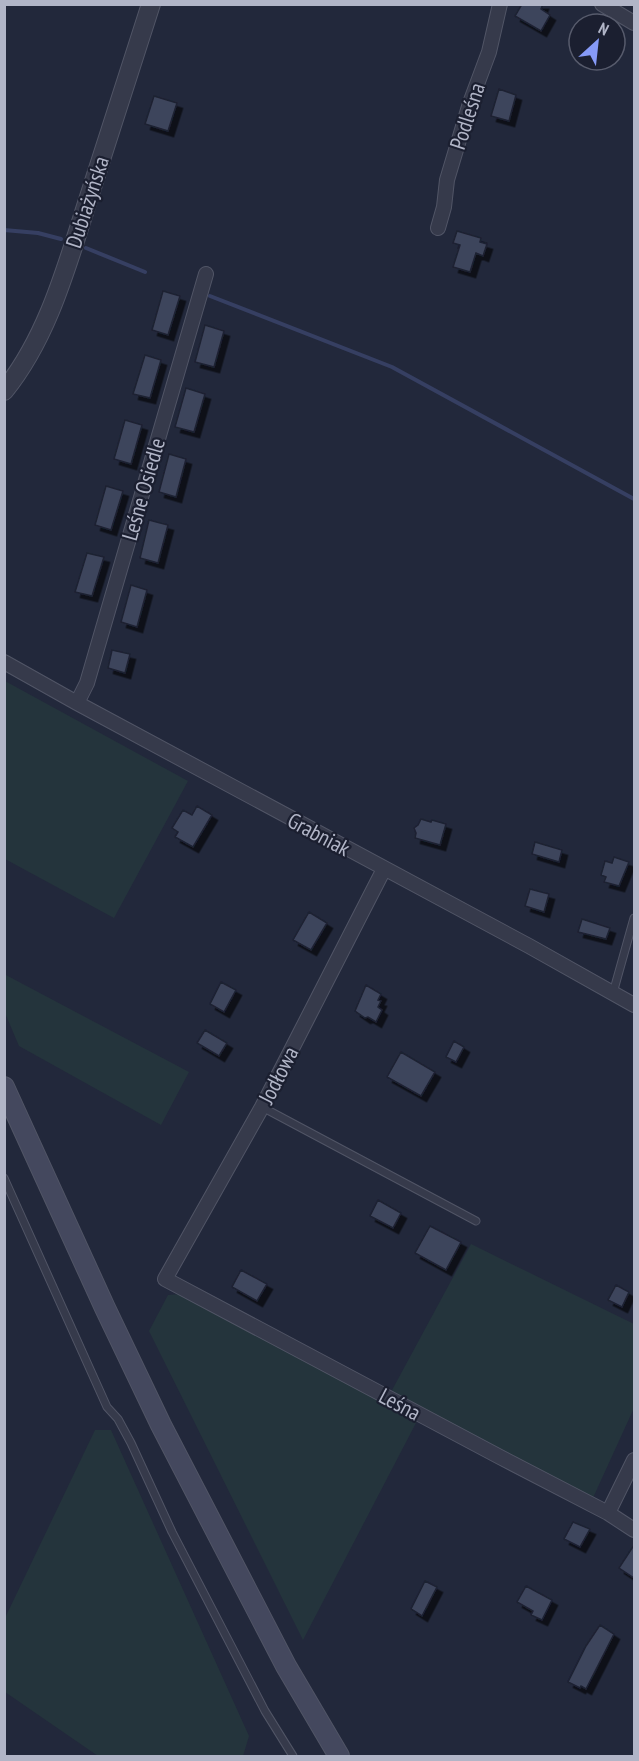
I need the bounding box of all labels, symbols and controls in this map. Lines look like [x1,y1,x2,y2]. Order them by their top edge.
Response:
north arrow [567,12,627,72]
text: N [595,18,612,40]
street label: Podleśna [443,79,491,153]
street label: Dubiażyńska [59,153,115,251]
street label: Leśne Osiedle [115,435,171,543]
street label: Grabniak [283,806,356,862]
street label: Jodłowa [251,1042,304,1109]
street label: Leśna [374,1382,426,1426]

